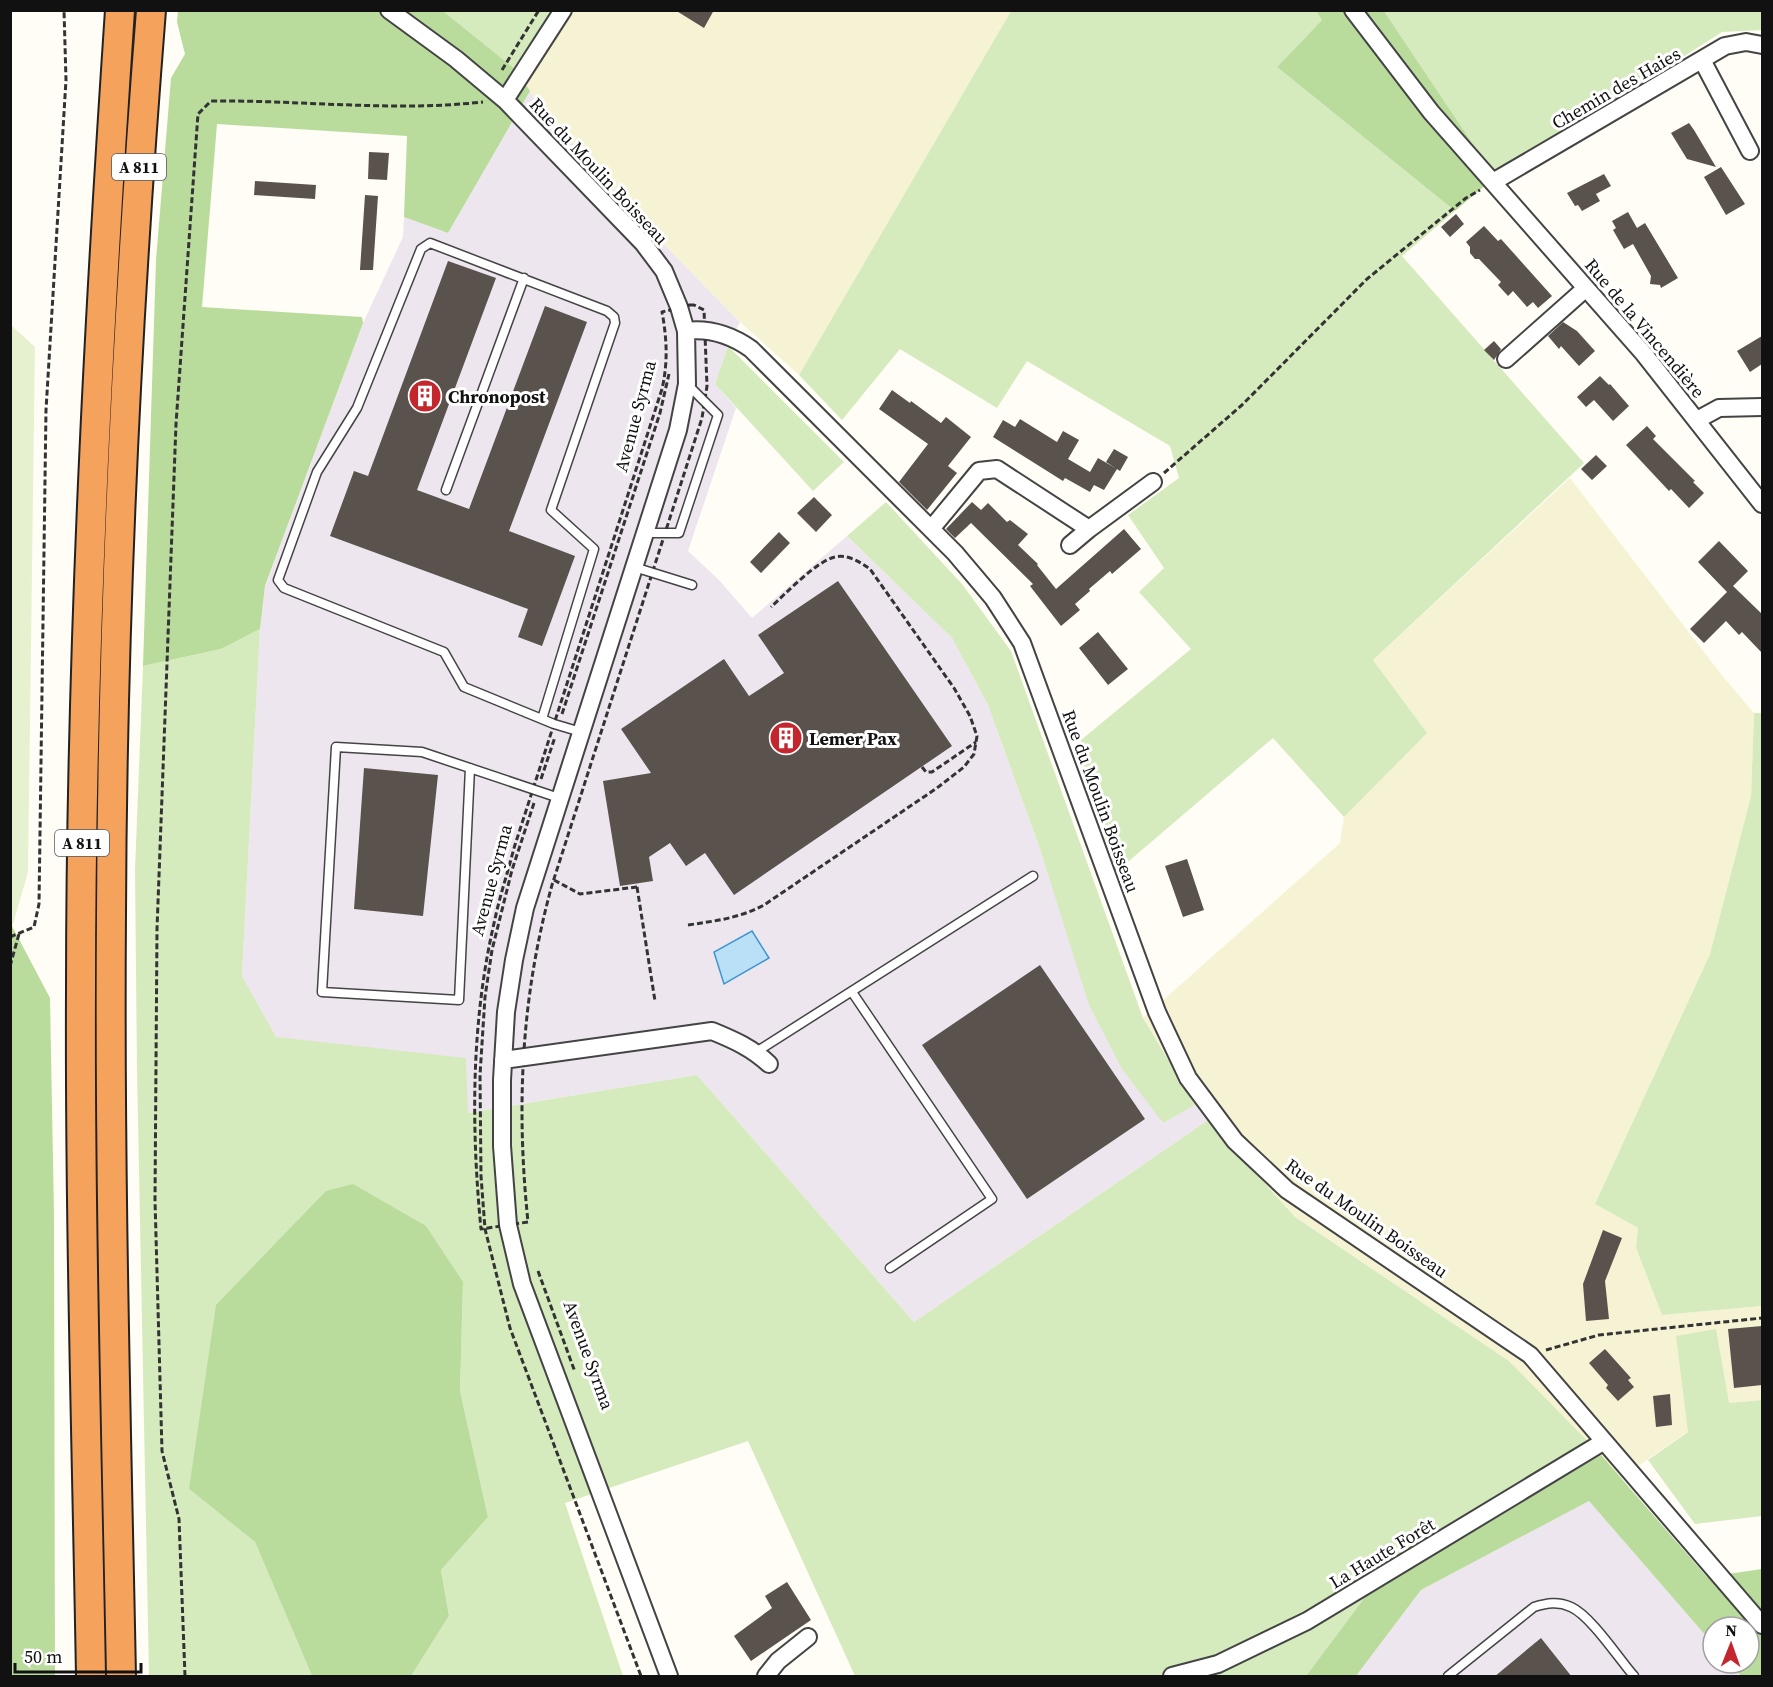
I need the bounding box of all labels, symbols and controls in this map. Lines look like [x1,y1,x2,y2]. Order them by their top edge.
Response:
street label: Chemin des Haies [1547,41,1685,135]
street label: Rue du Moulin Boisseau [524,92,674,250]
road number: A 811 [112,154,166,180]
street label: Rue de la Vincendière [1579,253,1711,403]
street label: Avenue Syrma [608,357,662,474]
building icon: Chronopost [407,378,443,414]
place label: Chronopost [448,384,546,409]
street label: Rue du Moulin Boisseau [1056,706,1146,896]
building icon: Lemer Pax [768,720,804,756]
place label: Lemer Pax [809,726,897,751]
street label: Avenue Syrma [464,821,518,938]
road number: A 811 [55,830,109,856]
street label: Rue du Moulin Boisseau [1281,1153,1453,1283]
street label: Avenue Syrma [558,1297,621,1414]
street label: La Haute Forêt [1325,1512,1439,1594]
north arrow [1701,1615,1761,1675]
text: N [1725,1619,1738,1641]
scale bar [15,1636,141,1674]
text: 50 m [24,1644,62,1669]

